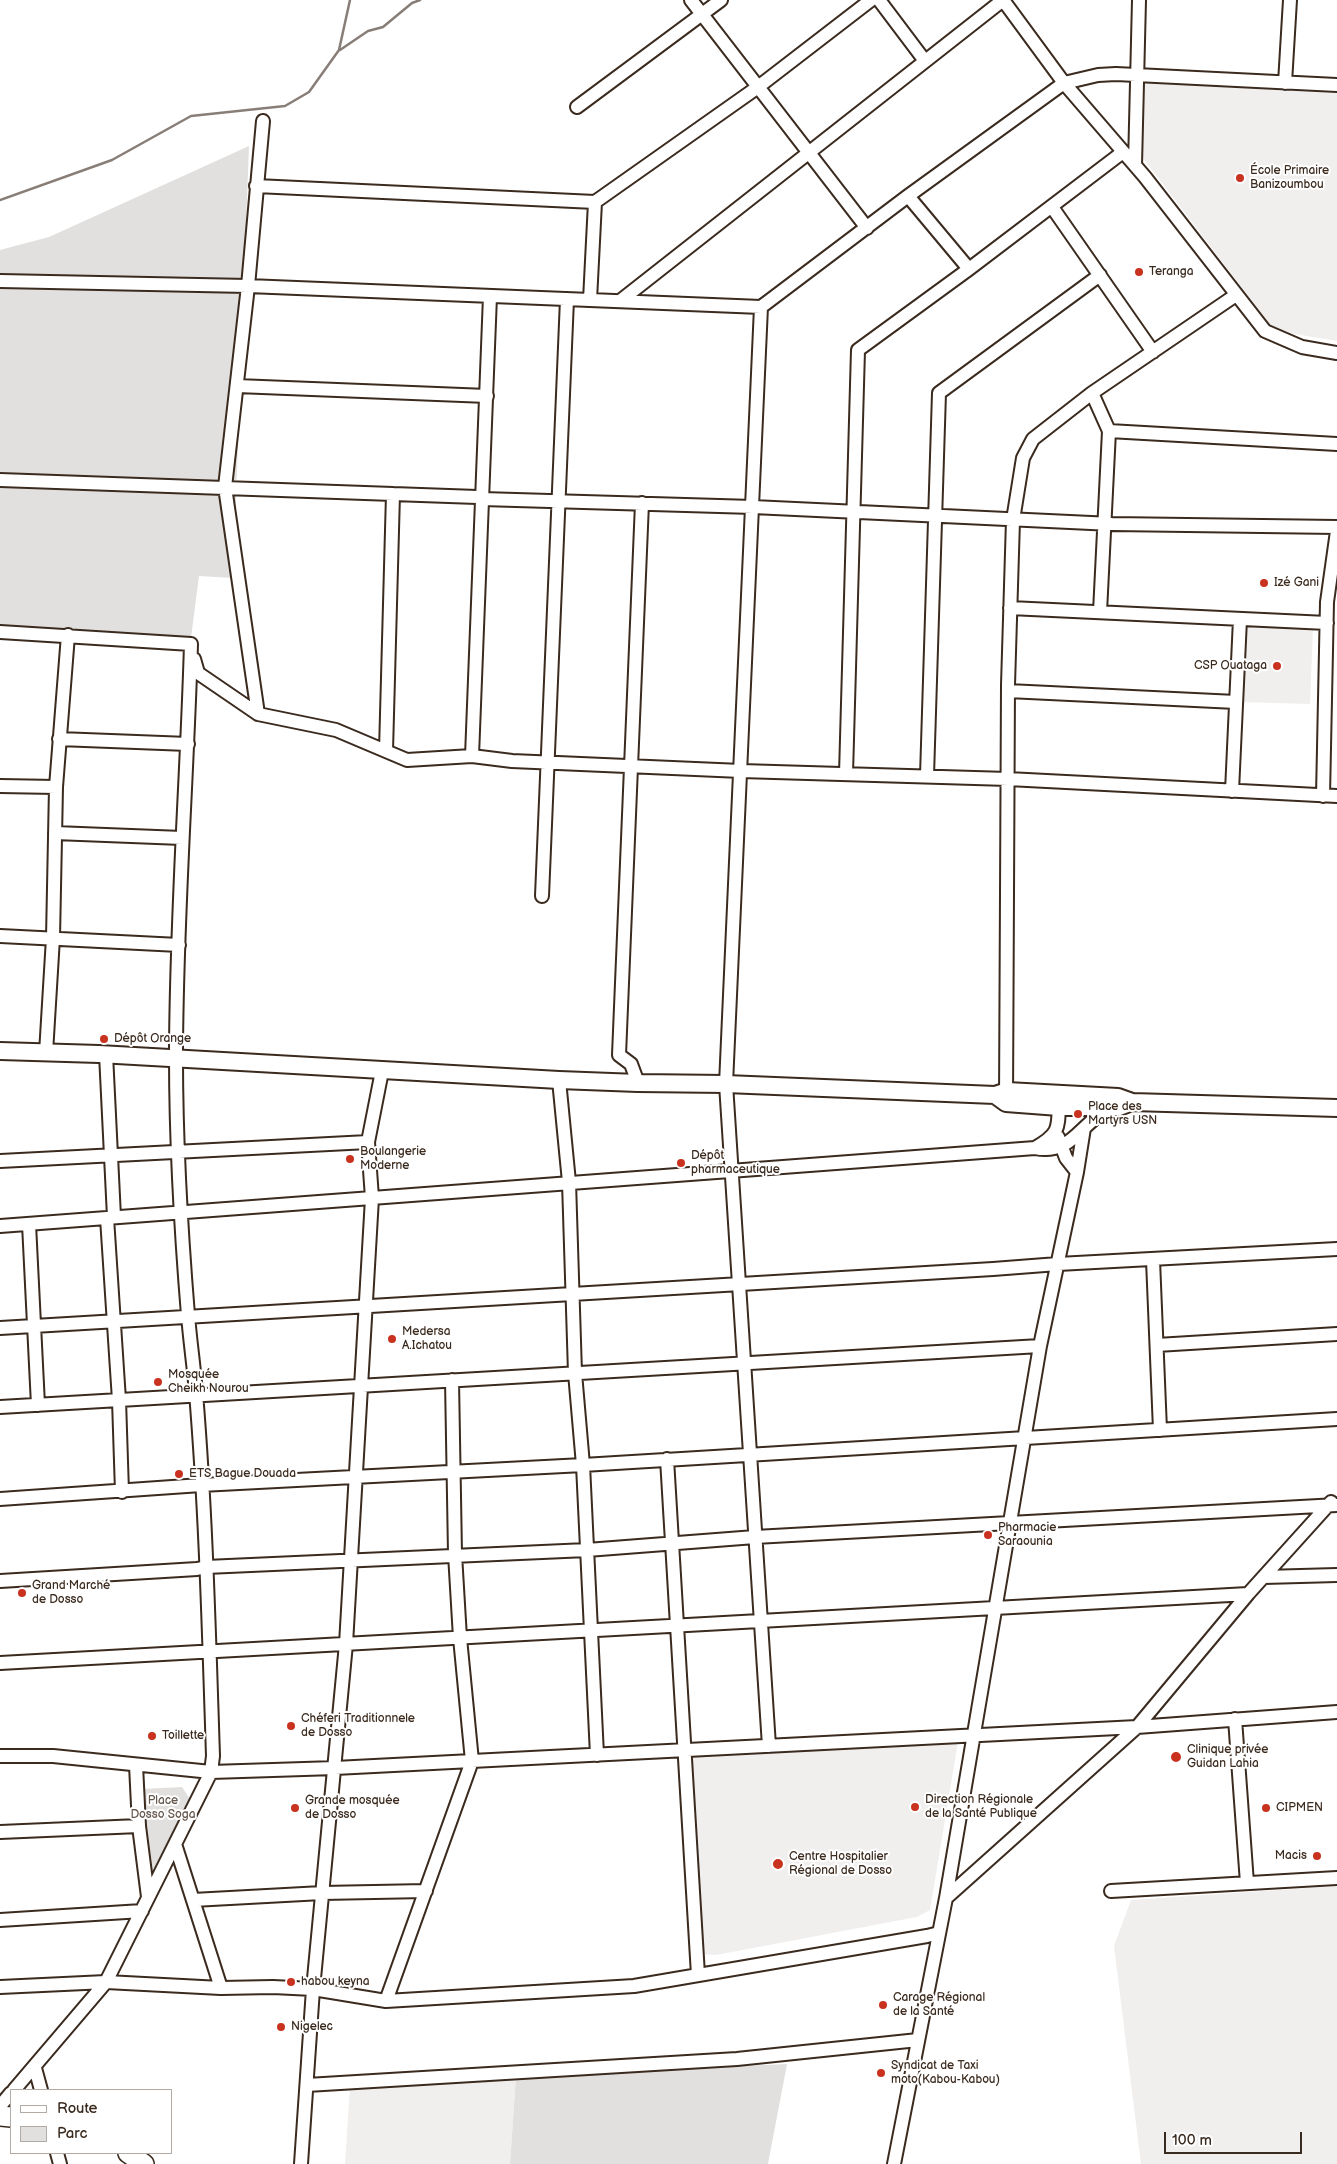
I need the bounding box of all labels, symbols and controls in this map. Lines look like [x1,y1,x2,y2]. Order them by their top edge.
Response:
place label: École Primaire Banizoumbou [1250,164,1329,192]
marker: École Primaire Banizoumbou [1234,172,1246,184]
place label: Teranga [1149,265,1193,279]
marker: Teranga [1133,266,1145,278]
place label: Izé Gani [1274,576,1319,590]
marker: Izé Gani [1258,577,1270,589]
place label: CSP Ouataga [1194,659,1267,673]
marker: CSP Ouataga [1271,660,1283,672]
place label: Dépôt Orange [114,1032,191,1046]
marker: Dépôt Orange [98,1033,110,1045]
place label: Place des Martyrs USN [1088,1100,1157,1128]
marker: Place des Martyrs USN [1072,1108,1084,1120]
place label: Boulangerie Moderne [360,1145,426,1173]
place label: Dépôt pharmaceutique [691,1149,780,1177]
marker: Boulangerie Moderne [344,1153,356,1165]
marker: Dépôt pharmaceutique [675,1157,687,1169]
place label: Medersa A.Ichatou [402,1325,452,1353]
marker: Medersa A.Ichatou [386,1333,398,1345]
place label: Mosquée Cheikh Nourou [168,1368,249,1396]
marker: Mosquée Cheikh Nourou [152,1376,164,1388]
place label: ETS Bague Douada [189,1467,296,1481]
marker: ETS Bague Douada [173,1468,185,1480]
place label: Pharmacie Saraounia [998,1521,1056,1549]
marker: Pharmacie Saraounia [982,1529,994,1541]
place label: Grand Marché de Dosso [32,1579,110,1607]
marker: Grand Marché de Dosso [16,1587,28,1599]
place label: Chéferi Traditionnele de Dosso [301,1712,415,1740]
marker: Chéferi Traditionnele de Dosso [285,1720,297,1732]
place label: Toillette [162,1729,204,1743]
marker: Toillette [146,1730,158,1742]
place label: Clinique privée Guidan Lahia [1187,1743,1268,1771]
marker: Clinique privée Guidan Lahia [1169,1750,1183,1764]
place label: Direction Régionale de la Santé Publique [925,1793,1037,1821]
park label: Place Dosso Soga [130,1794,196,1822]
place label: Grande mosquée de Dosso [305,1794,400,1822]
marker: Direction Régionale de la Santé Publique [909,1801,921,1813]
place label: CIPMEN [1276,1801,1323,1815]
marker: Grande mosquée de Dosso [289,1802,301,1814]
marker: CIPMEN [1260,1802,1272,1814]
place label: Macis [1275,1849,1307,1863]
place label: Centre Hospitalier Régional de Dosso [789,1850,892,1878]
marker: Macis [1311,1850,1323,1862]
marker: Centre Hospitalier Régional de Dosso [771,1857,785,1871]
place label: habou keyna [301,1975,369,1989]
marker: habou keyna [285,1976,297,1988]
place label: Carage Régional de la Santé [893,1991,985,2019]
marker: Carage Régional de la Santé [877,1999,889,2011]
place label: Nigelec [291,2020,333,2034]
marker: Nigelec [275,2021,287,2033]
place label: Syndicat de Taxi moto(Kabou-Kabou) [891,2059,1000,2087]
marker: Syndicat de Taxi moto(Kabou-Kabou) [875,2067,887,2079]
legend [10,2089,172,2154]
text: Route [57,2099,97,2118]
scale bar [1167,2122,1304,2154]
text: Parc [57,2124,87,2143]
text: 100 m [1172,2131,1212,2150]

